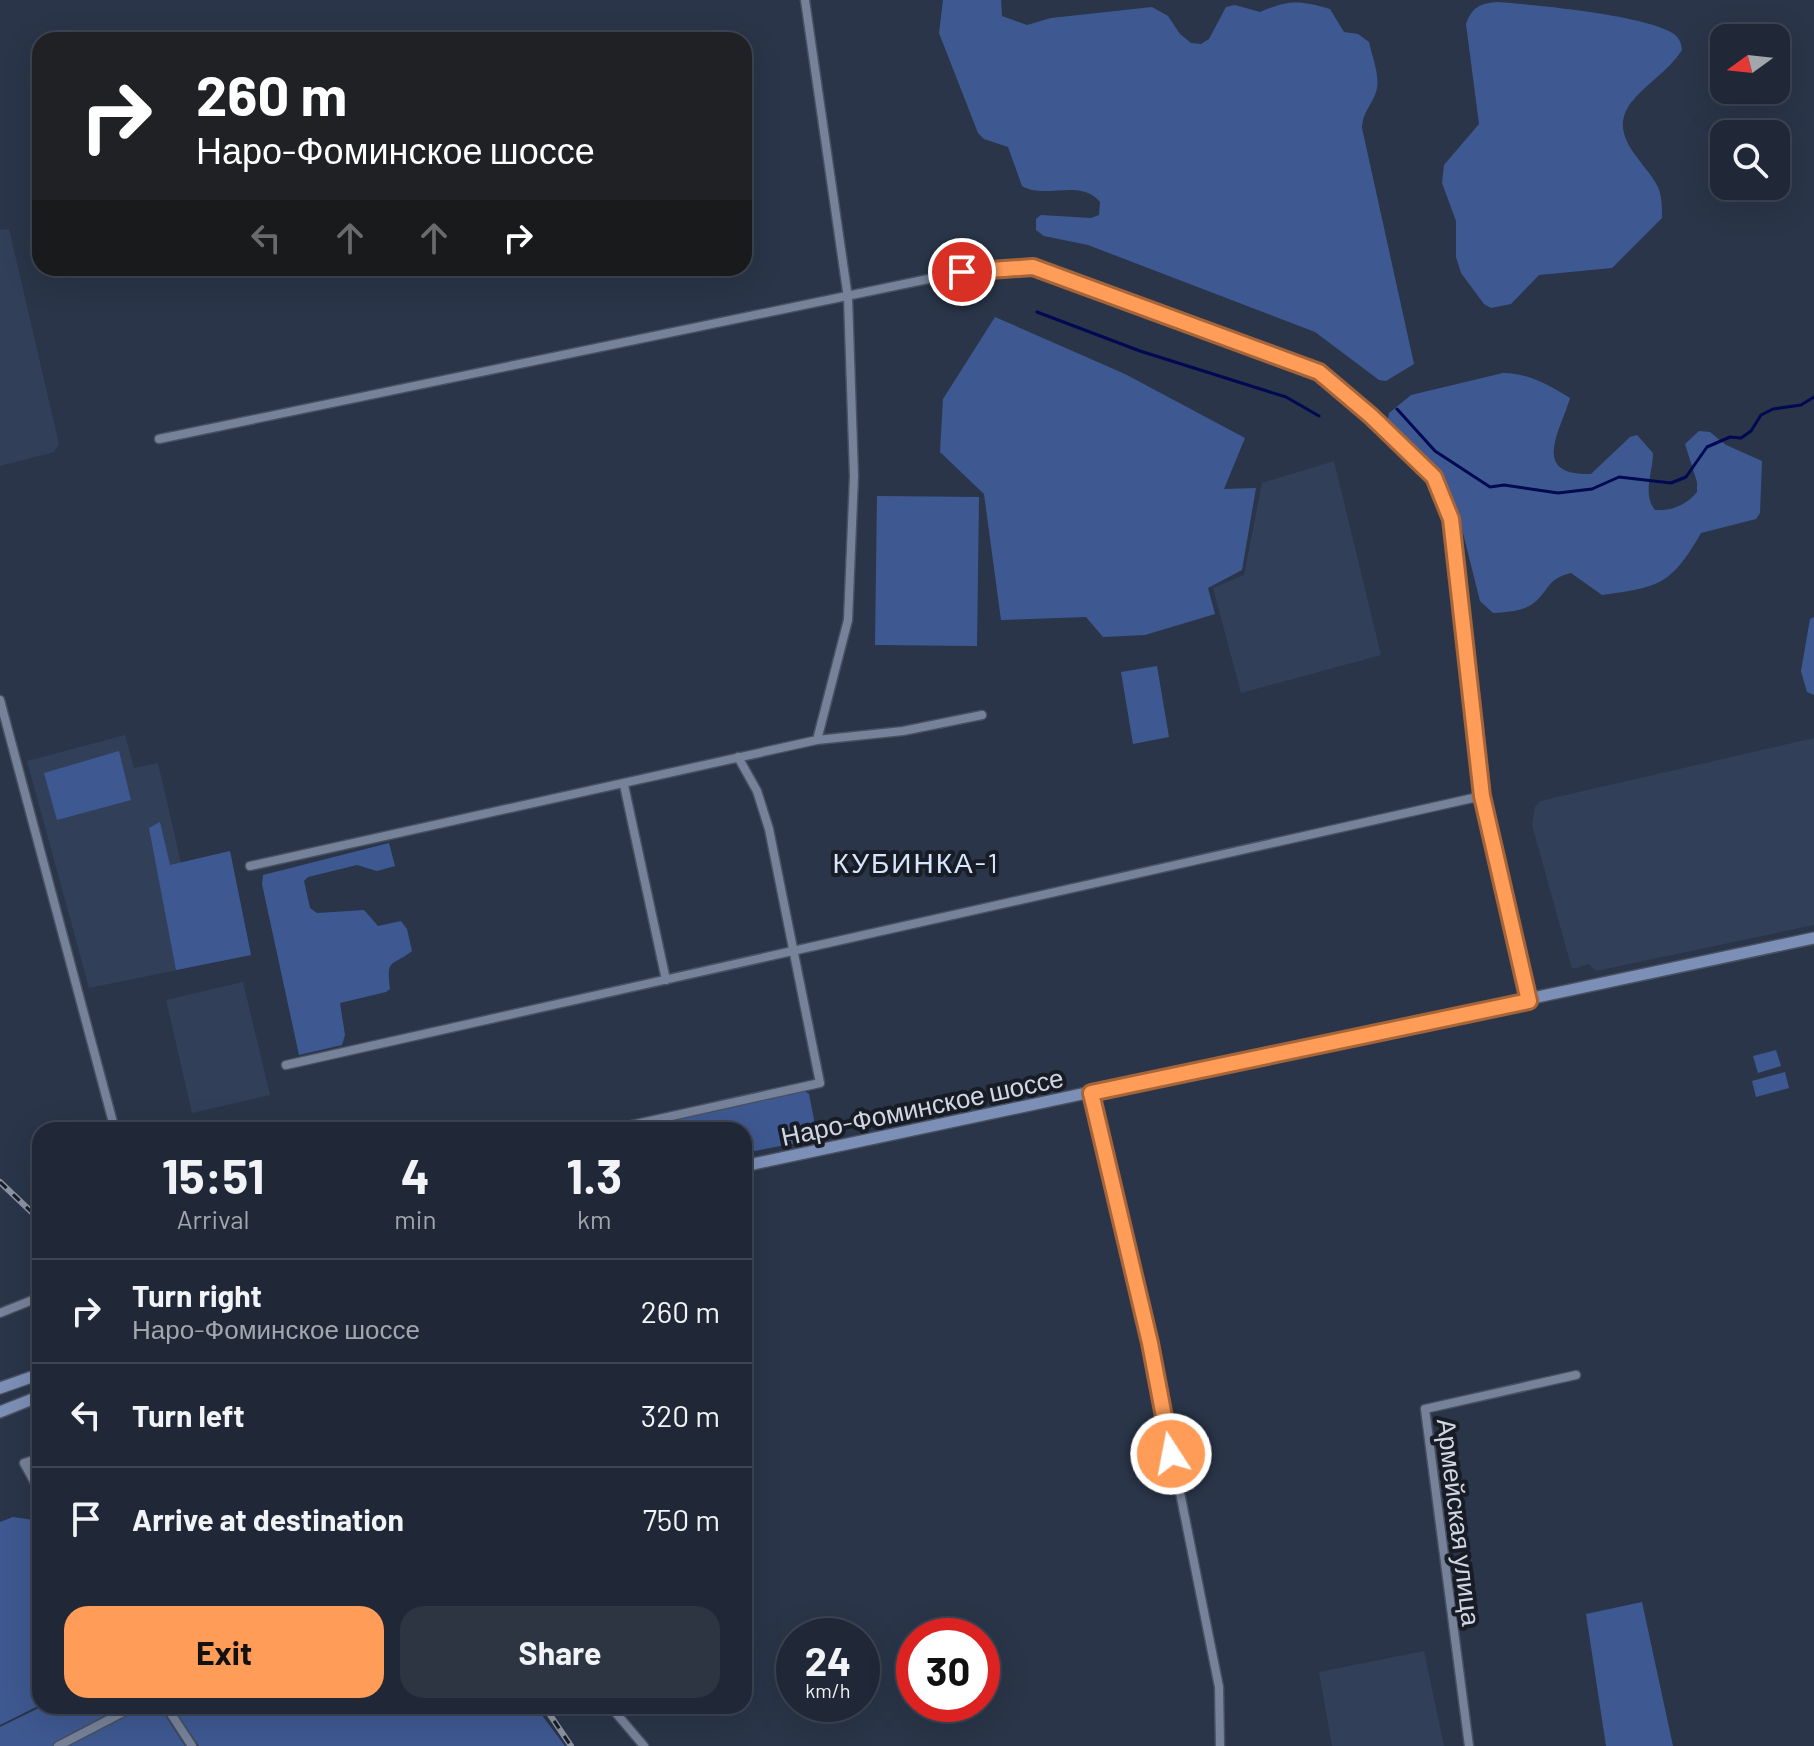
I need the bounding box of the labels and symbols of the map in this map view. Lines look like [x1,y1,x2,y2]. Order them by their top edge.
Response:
north arrow [1710,24,1790,104]
pin [928,238,996,306]
district label: КУБИНКА-1 [833,845,999,879]
street label: Наро-Фоминское шоссе [778,1061,1066,1151]
position arrow [1129,1412,1213,1496]
street label: Армейская улица [1432,1416,1488,1628]
speed limit sign: 30 [896,1618,1000,1722]

